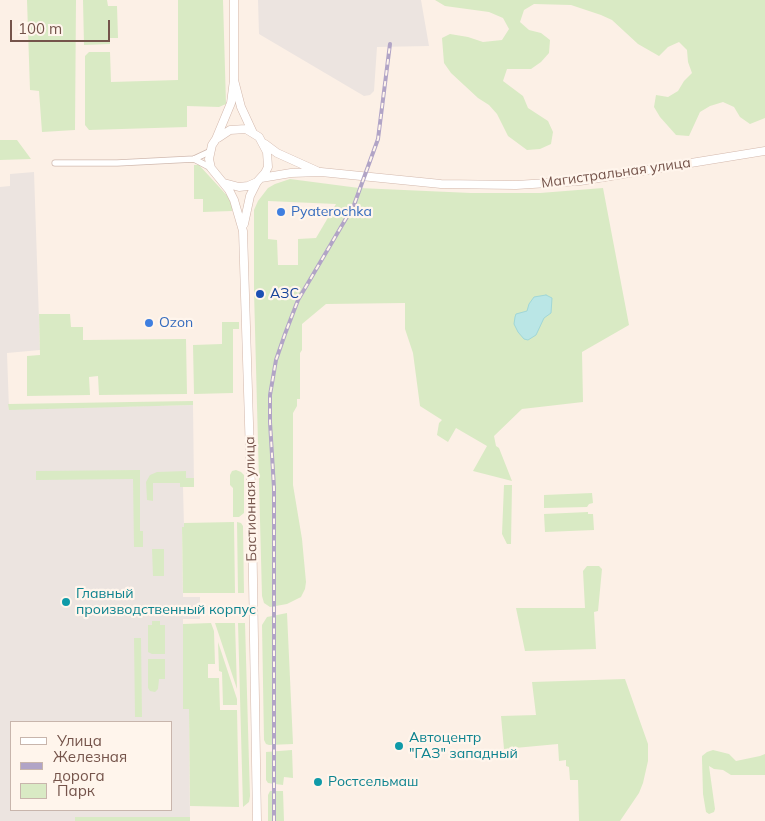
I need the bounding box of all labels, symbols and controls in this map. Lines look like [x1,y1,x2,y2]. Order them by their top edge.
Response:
scale bar [12,10,112,42]
text: 100 m [18,19,62,38]
street label: Магистральная улица [540,154,692,192]
place label: Pyaterochka [291,204,372,220]
marker: Pyaterochka [275,206,287,218]
place label: АЗС [270,286,299,302]
marker: АЗС [254,288,266,300]
place label: Ozon [159,315,193,331]
marker: Ozon [143,317,155,329]
street label: Бастионная улица [242,436,260,562]
place label: Главный производственный корпус [76,586,256,618]
marker: Главный производственный корпус [60,596,72,608]
legend [10,721,172,811]
place label: Автоцентр "ГАЗ" западный [409,730,518,762]
text: Улица [57,731,102,750]
marker: Автоцентр "ГАЗ" западный [393,740,405,752]
text: Железная дорога [53,747,127,785]
place label: Ростсельмаш [328,774,419,790]
marker: Ростсельмаш [312,776,324,788]
text: Парк [57,781,95,800]

